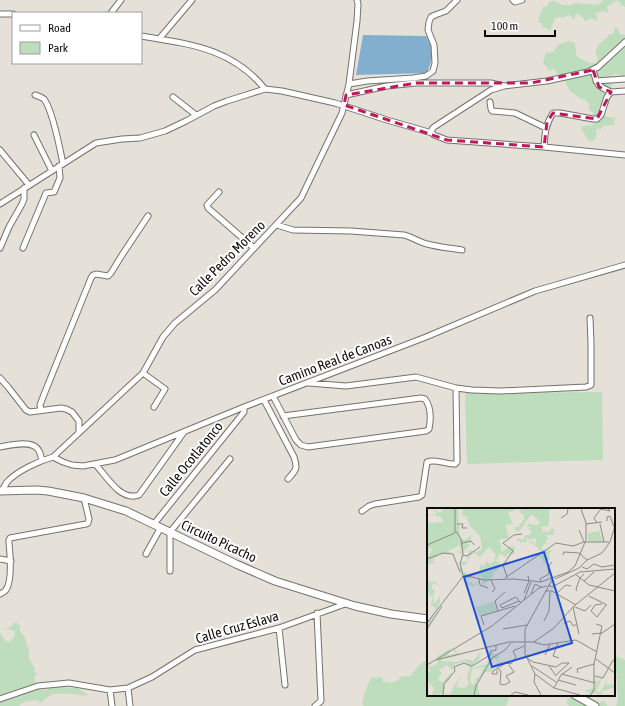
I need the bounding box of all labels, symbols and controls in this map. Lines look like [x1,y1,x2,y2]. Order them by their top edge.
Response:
legend [12,12,142,64]
scale bar [485,12,555,38]
text: 100 m [491,19,518,33]
text: Road [48,21,71,35]
text: Park [48,41,69,55]
street label: Calle Pedro Moreno [186,217,268,299]
street label: Camino Real de Canoas [276,331,394,389]
street label: Calle Ocotlatonco [156,418,226,500]
inset map [427,508,615,696]
street label: Circuito Picacho [179,517,259,565]
street label: Calle Cruz Eslava [194,607,280,647]

